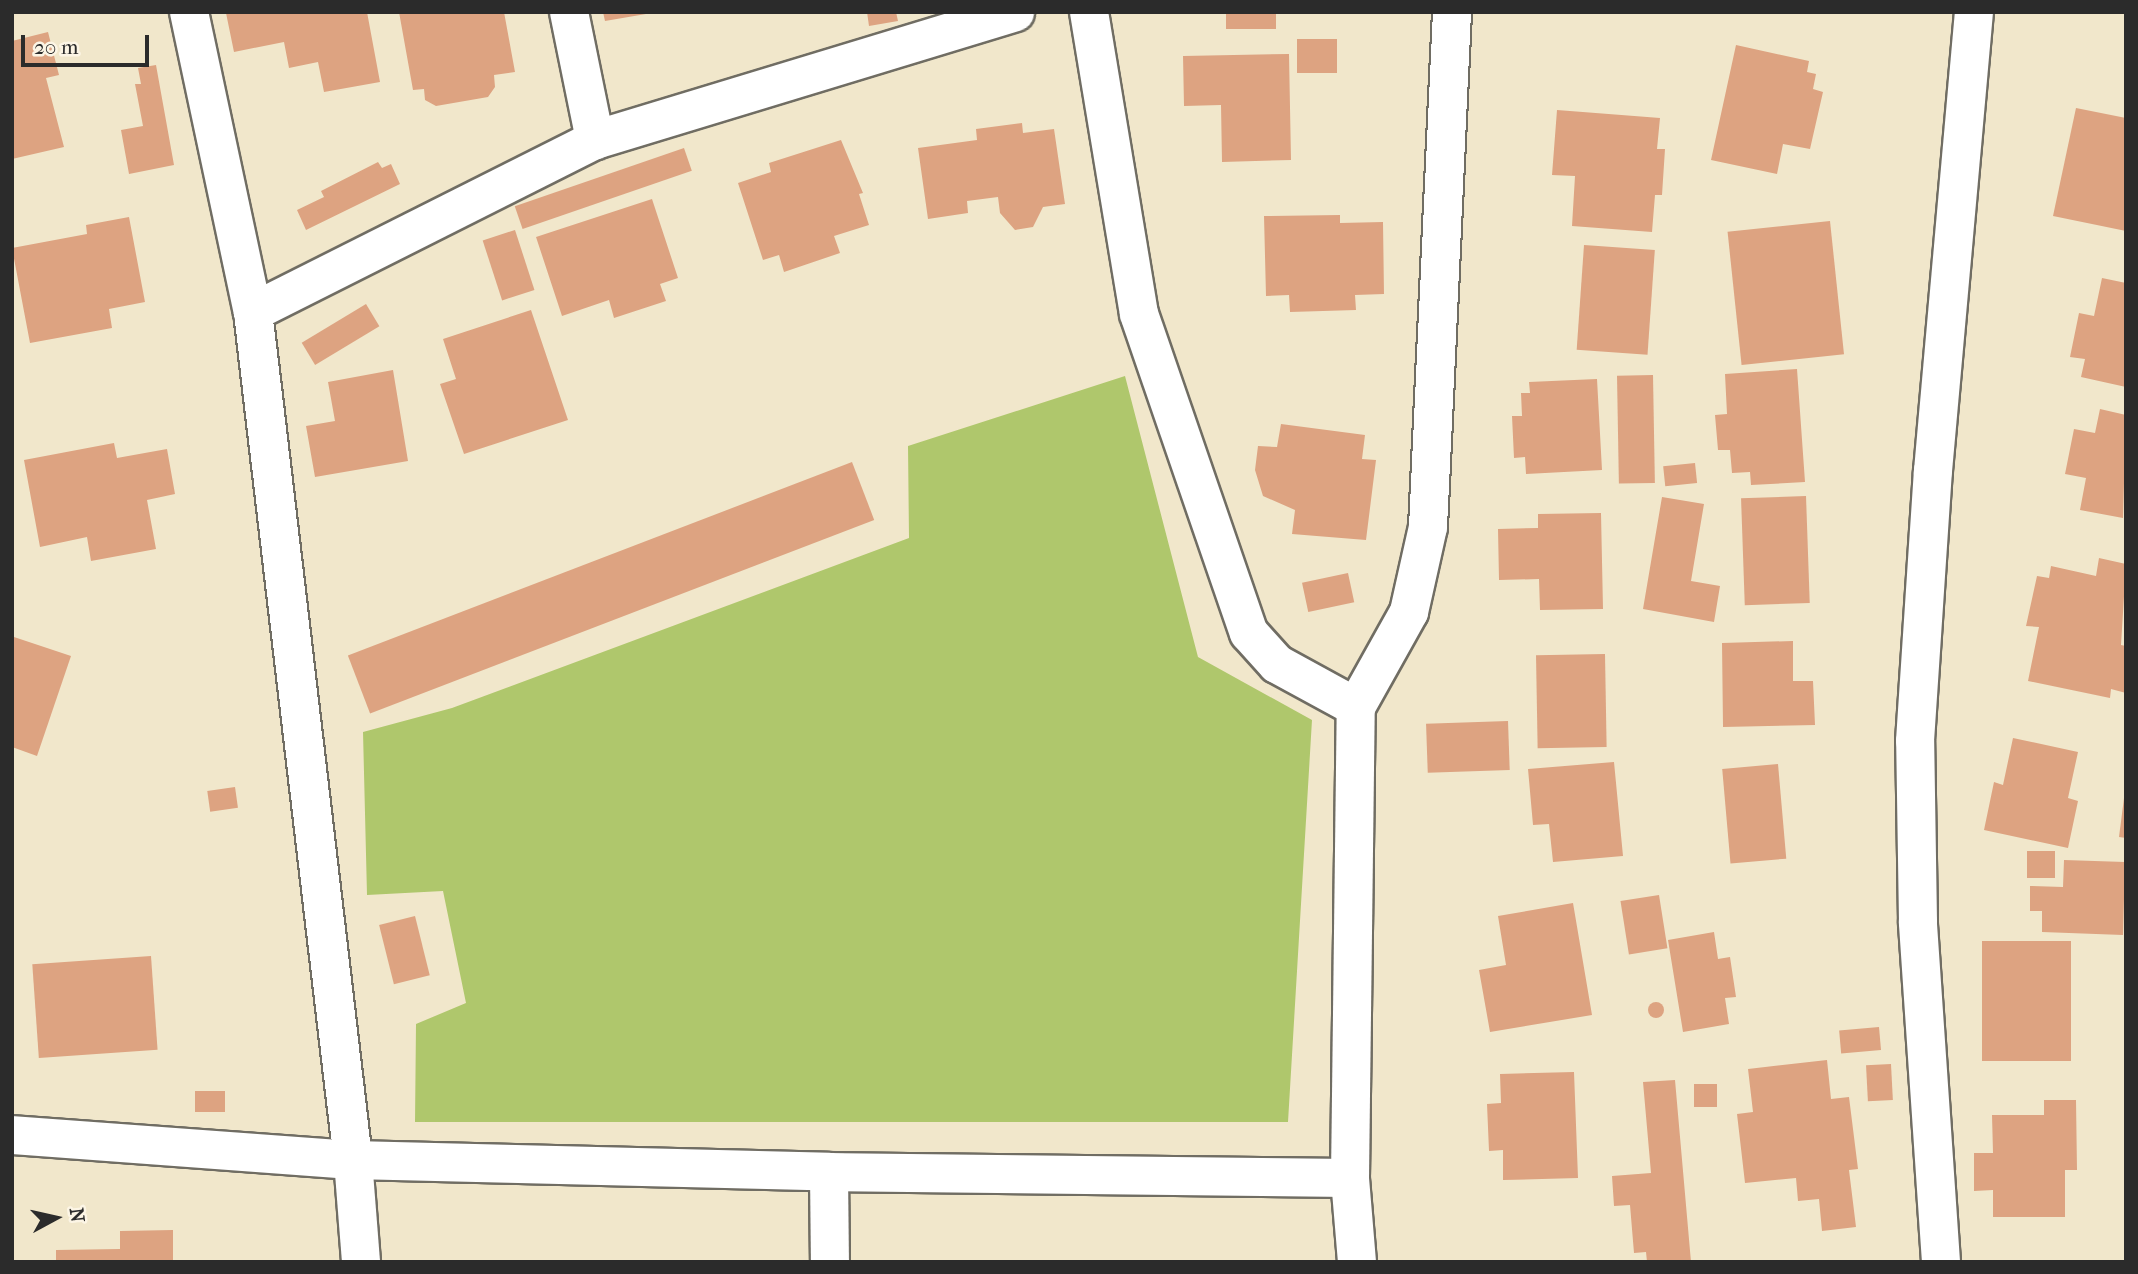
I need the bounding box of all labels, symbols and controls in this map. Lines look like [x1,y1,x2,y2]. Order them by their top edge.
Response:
scale bar [24,21,152,65]
text: 20 m [34,35,78,59]
north arrow [21,1183,91,1253]
text: N [65,1206,89,1224]

